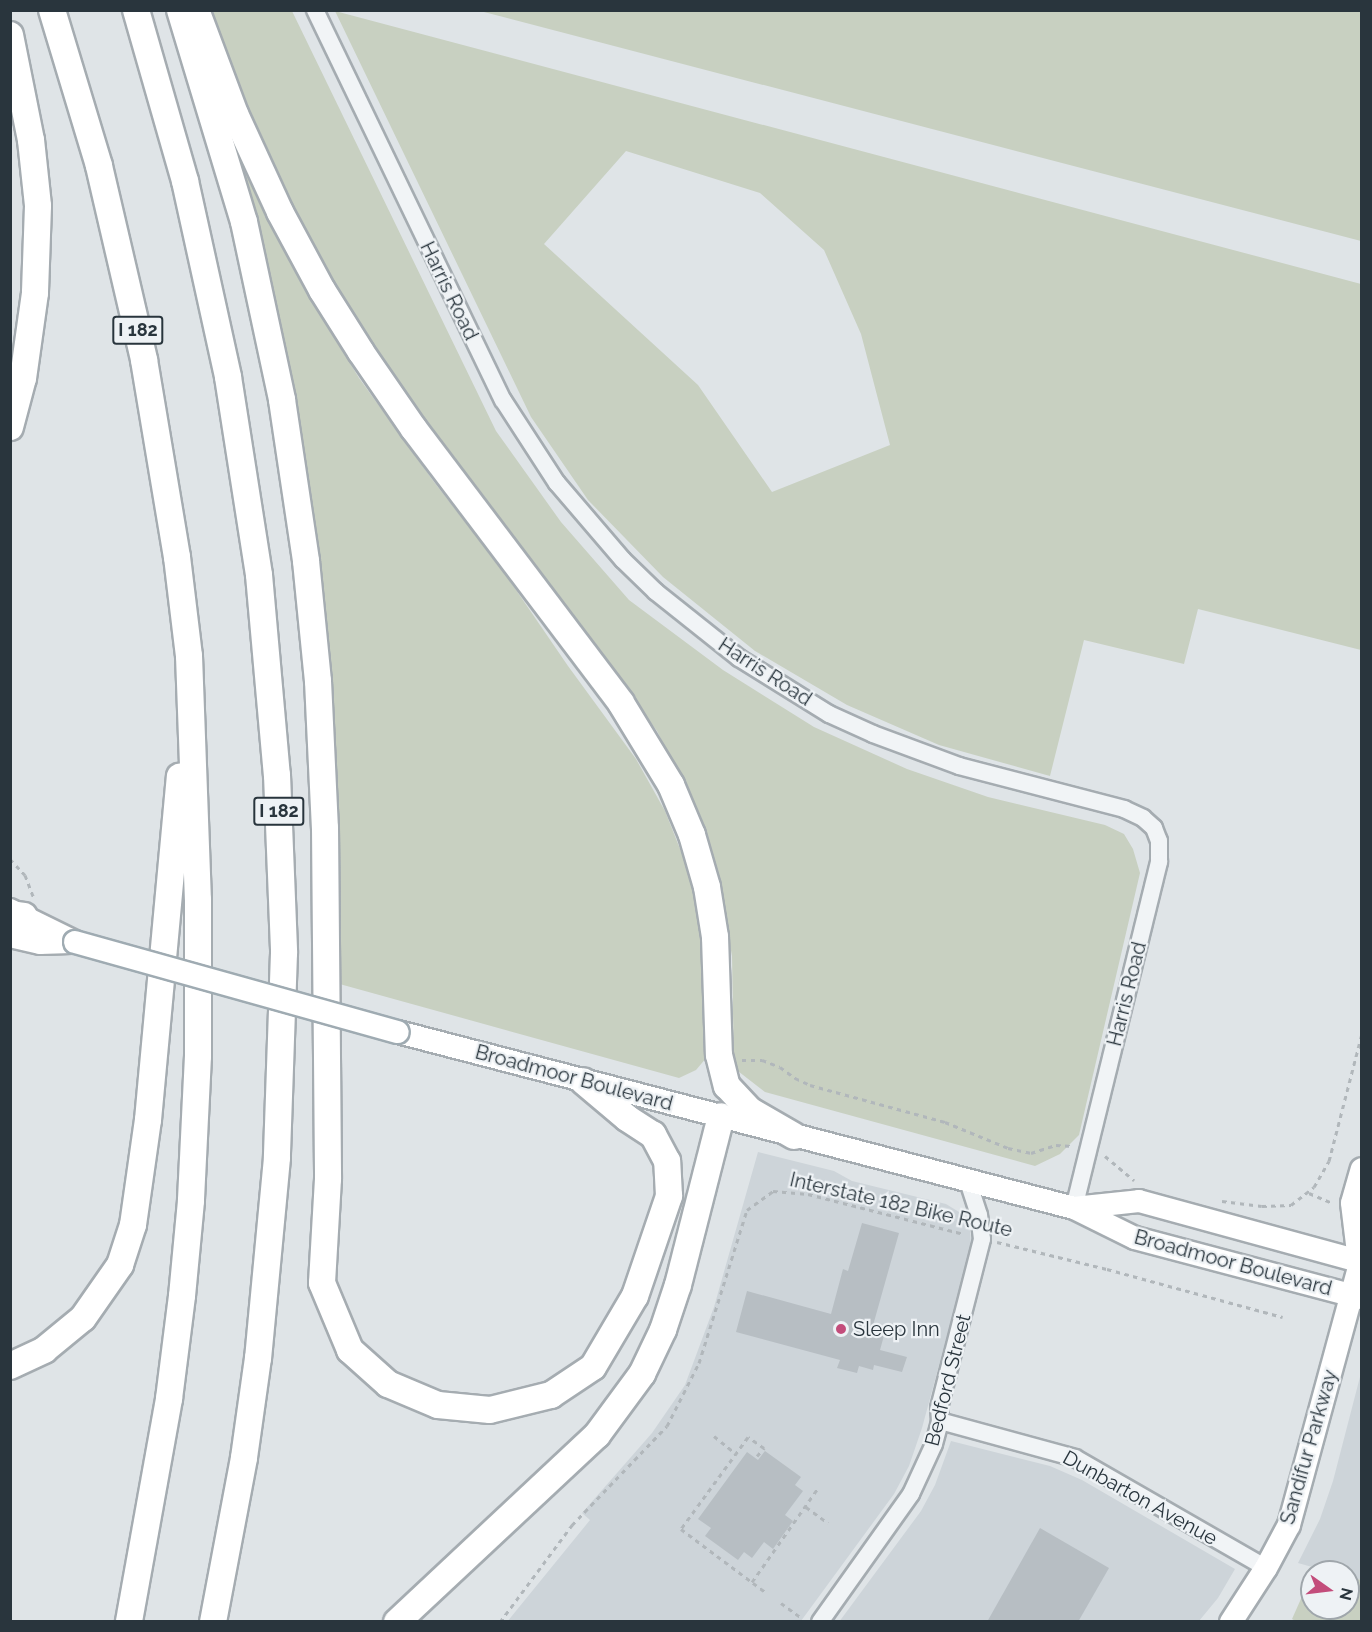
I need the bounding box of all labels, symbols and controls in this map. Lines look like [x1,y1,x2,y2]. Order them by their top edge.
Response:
street label: Harris Road [415,238,483,344]
road number: I 182 [111,315,165,345]
street label: Harris Road [714,633,816,711]
road number: I 182 [252,796,306,826]
street label: Harris Road [1102,939,1152,1049]
street label: Broadmoor Boulevard [472,1040,676,1116]
street label: Interstate 182 Bike Route [787,1168,1015,1242]
street label: Broadmoor Boulevard [1131,1225,1335,1301]
street label: Bedford Street [920,1311,976,1449]
place label: Sleep Inn [853,1317,940,1341]
marker: Sleep Inn [834,1322,848,1336]
street label: Sandifur Parkway [1275,1367,1343,1527]
street label: Dunbarton Avenue [1058,1445,1222,1551]
north arrow [1300,1560,1360,1620]
text: N [1335,1586,1357,1602]

